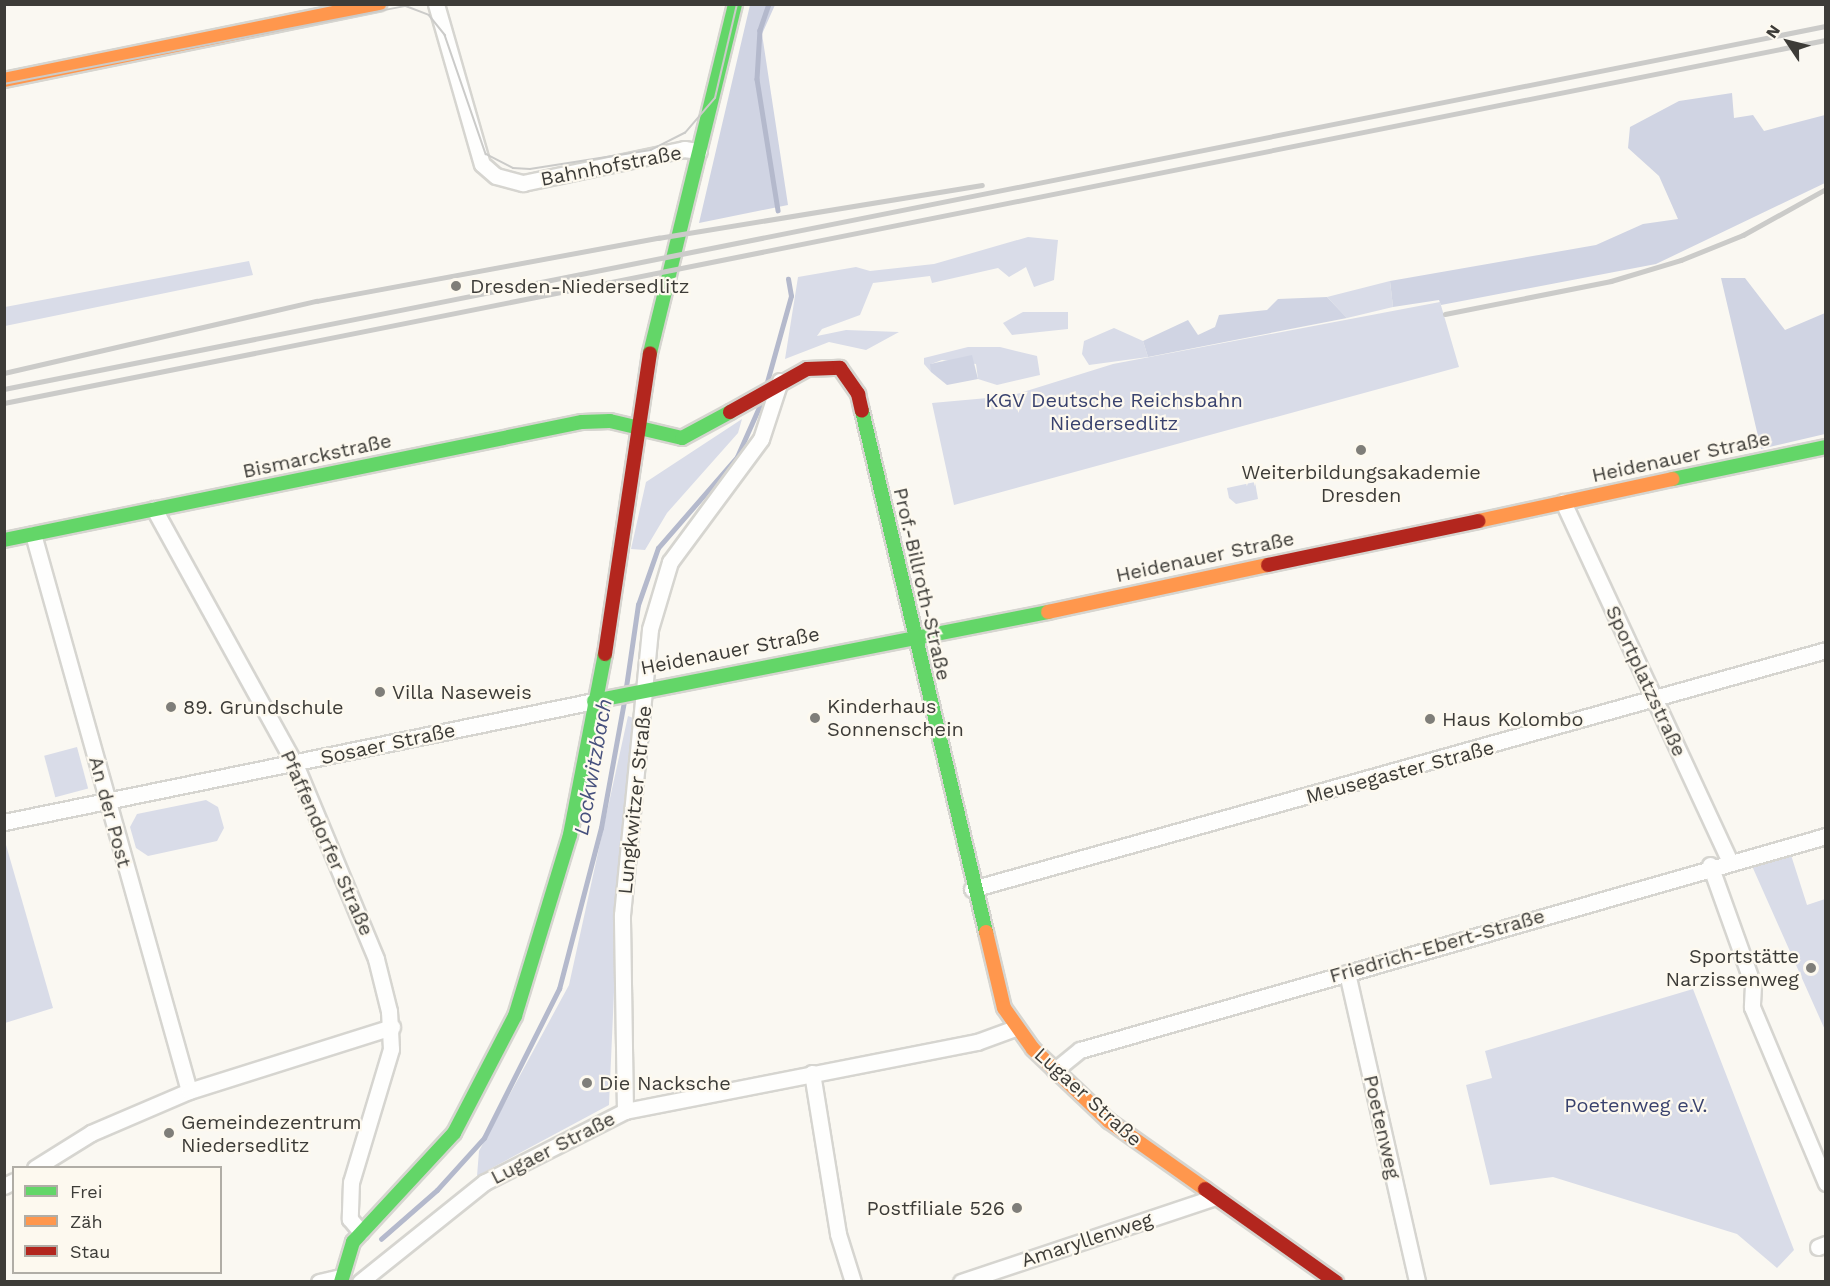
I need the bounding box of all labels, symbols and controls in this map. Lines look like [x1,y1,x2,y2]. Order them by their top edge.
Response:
north arrow [1758,12,1818,72]
text: N [1762,21,1784,42]
street label: Bahnhofstraße [538,141,684,191]
place label: Dresden-Niedersedlitz [470,274,689,298]
marker: Dresden-Niedersedlitz [447,277,465,295]
park label: KGV Deutsche Reichsbahn Niedersedlitz [985,389,1243,436]
street label: Heidenauer Straße [1589,426,1773,488]
street label: Bismarckstraße [240,429,394,483]
marker: Weiterbildungsakademie Dresden [1354,443,1368,457]
place label: Weiterbildungsakademie Dresden [1241,460,1481,507]
street label: Prof.-Billroth-Straße [888,485,956,683]
street label: Heidenauer Straße [1113,526,1297,588]
street label: Sportplatzstraße [1601,602,1691,760]
street label: Heidenauer Straße [638,622,822,680]
place label: Villa Naseweis [392,680,532,704]
marker: Villa Naseweis [373,685,387,699]
place label: Kinderhaus Sonnenschein [827,694,964,741]
place label: 89. Grundschule [183,695,344,719]
water label: Lockwitzbach [569,697,617,837]
marker: 89. Grundschule [164,700,178,714]
street label: Lungkwitzer Straße [613,704,657,896]
place label: Haus Kolombo [1442,707,1584,731]
marker: Kinderhaus Sonnenschein [808,711,822,725]
marker: Haus Kolombo [1423,712,1437,726]
street label: Sosaer Straße [318,718,458,770]
street label: Meusegaster Straße [1303,735,1497,809]
street label: Pfaffendorfer Straße [275,746,379,940]
street label: An der Post [84,754,136,870]
street label: Friedrich-Ebert-Straße [1327,904,1547,988]
place label: Sportstätte Narzissenweg [1666,945,1799,992]
marker: Sportstätte Narzissenweg [1804,961,1818,975]
street label: Lugaer Straße [1029,1042,1147,1152]
place label: Die Nacksche [599,1071,731,1095]
street label: Poetenweg [1358,1073,1406,1181]
marker: Die Nacksche [580,1076,594,1090]
park label: Poetenweg e.V. [1564,1093,1708,1117]
street label: Lugaer Straße [487,1106,619,1190]
place label: Gemeindezentrum Niedersedlitz [181,1110,362,1157]
marker: Gemeindezentrum Niedersedlitz [162,1126,176,1140]
legend [12,1166,222,1274]
text: Frei [70,1181,102,1202]
place label: Postfiliale 526 [867,1196,1005,1220]
marker: Postfiliale 526 [1010,1201,1024,1215]
street label: Amaryllenweg [1018,1207,1156,1273]
text: Zäh [70,1211,103,1232]
text: Stau [70,1241,110,1262]

